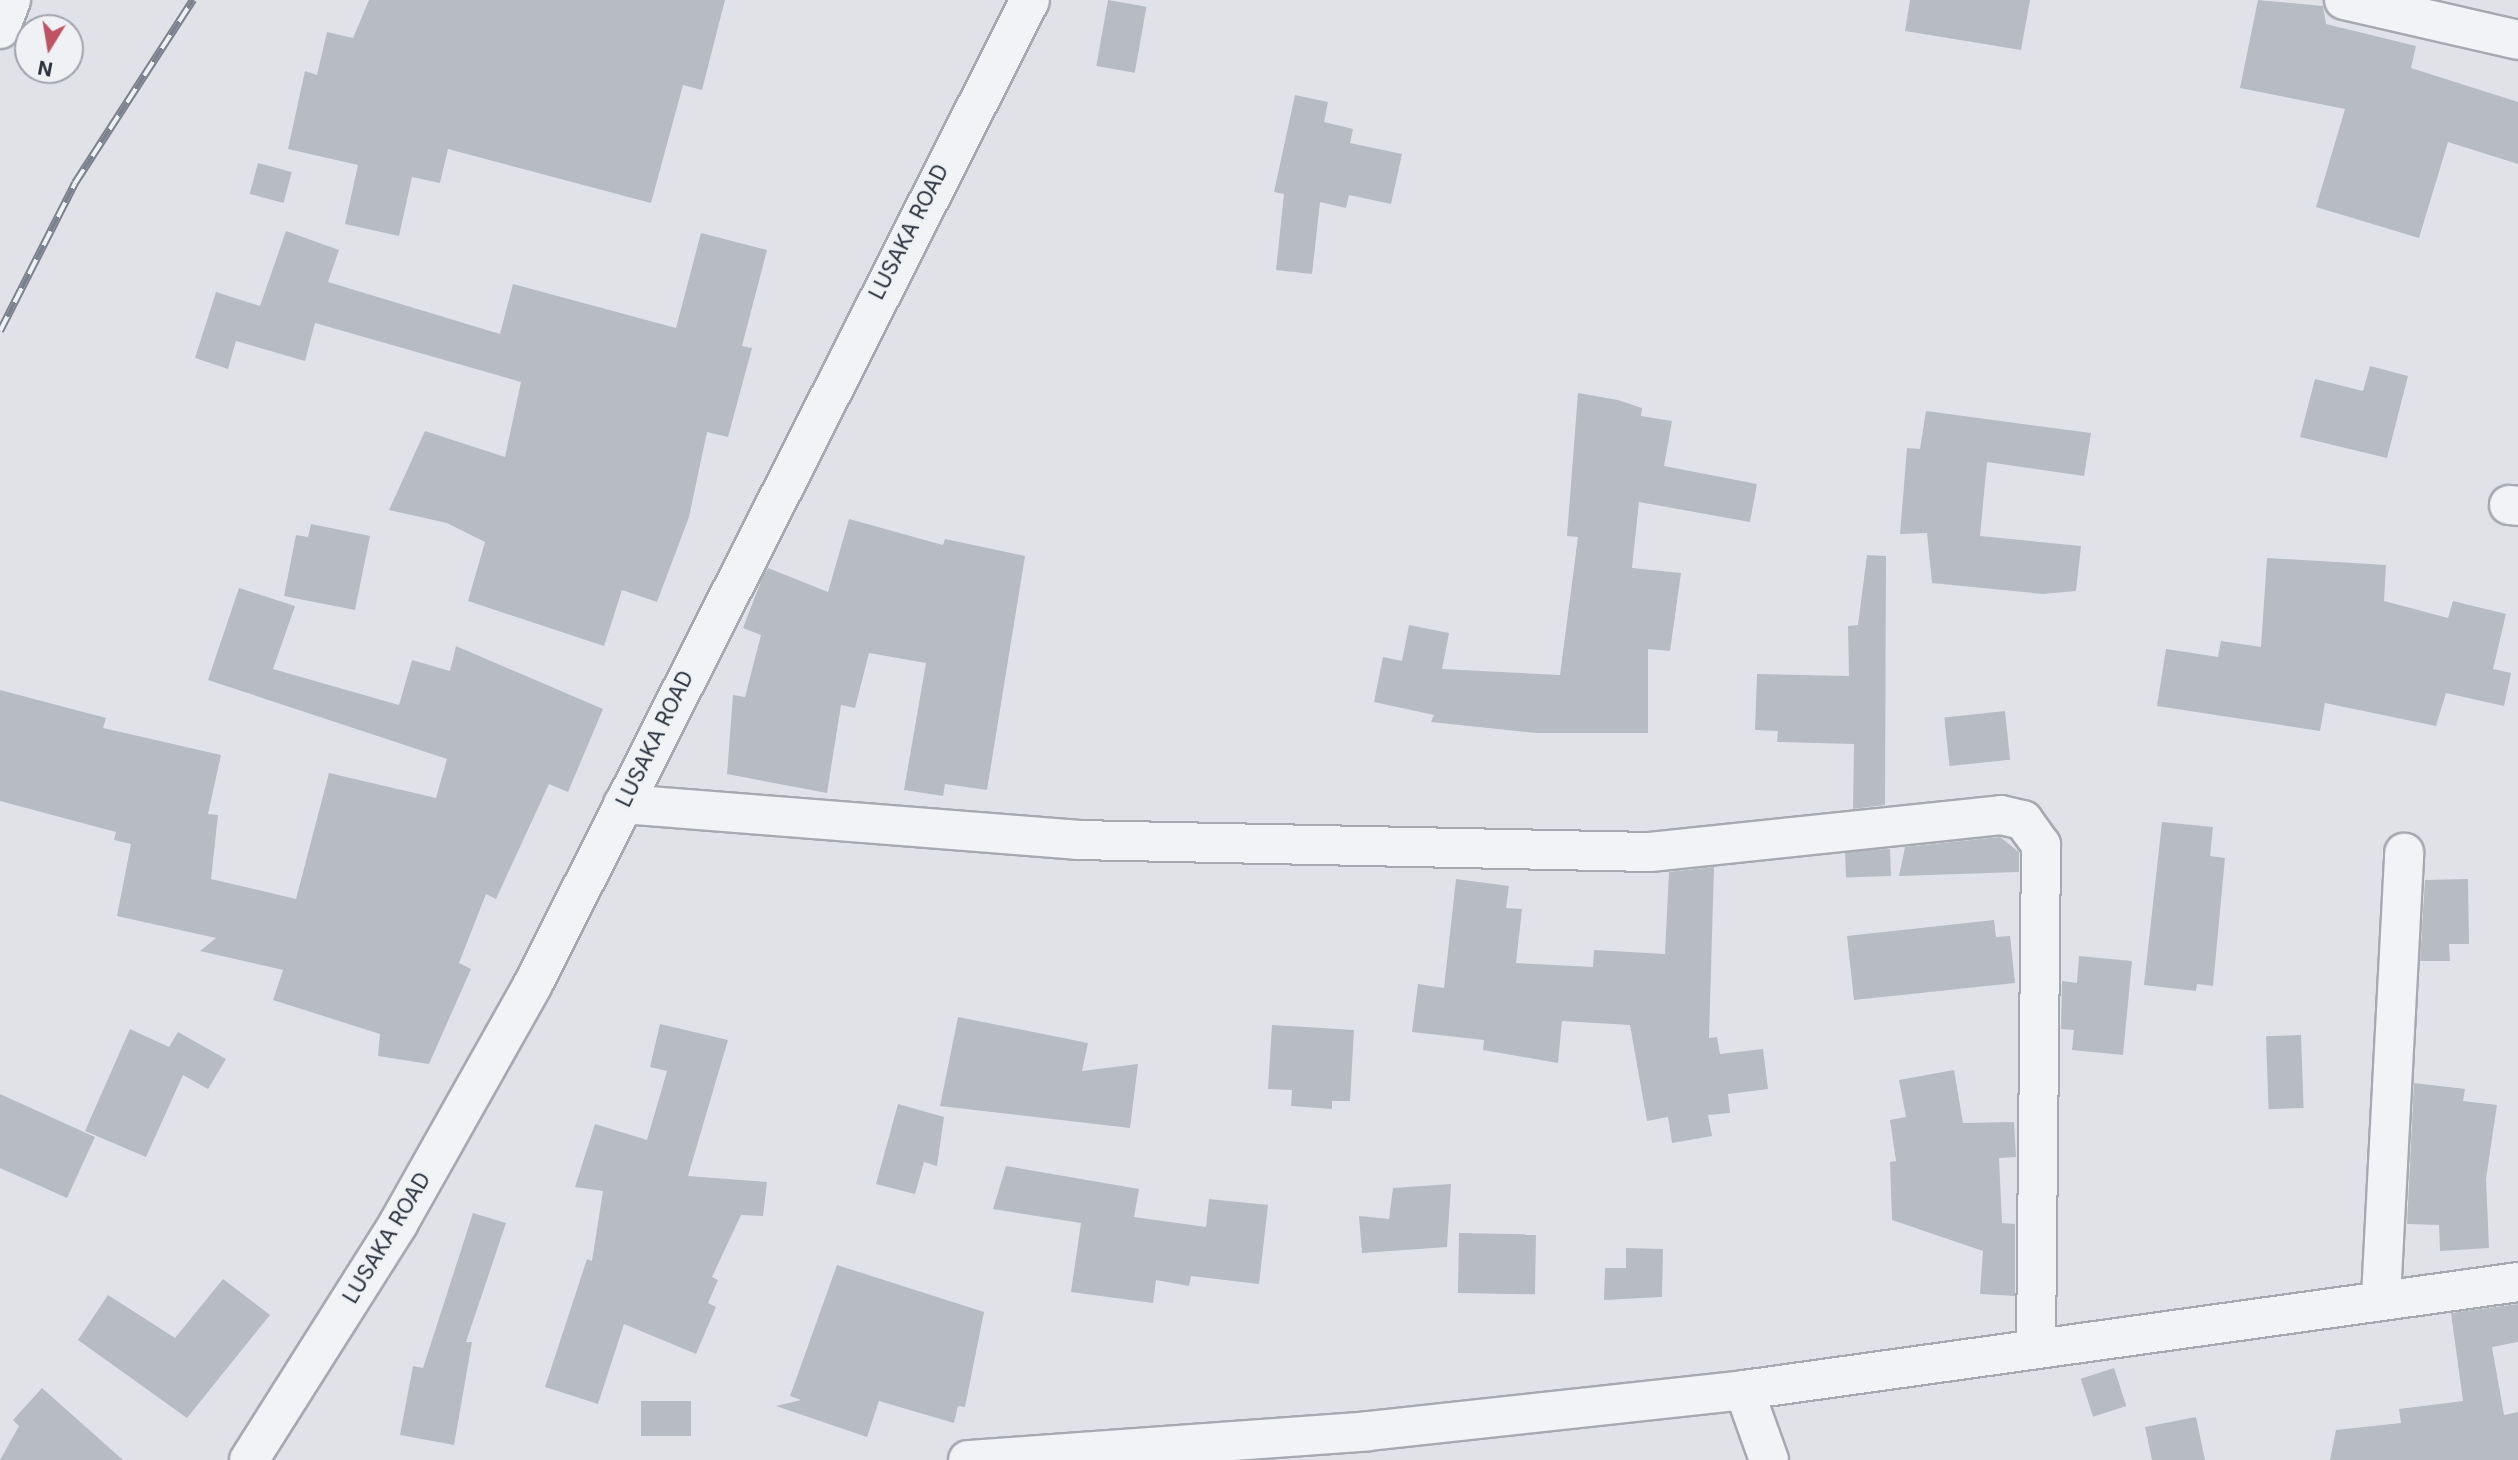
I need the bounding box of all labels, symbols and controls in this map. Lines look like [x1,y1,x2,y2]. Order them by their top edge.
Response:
north arrow [14,14,84,84]
text: N [36,55,55,81]
street label: LUSAKA ROAD [864,160,954,304]
street label: LUSAKA ROAD [611,667,699,811]
street label: LUSAKA ROAD [338,1168,436,1308]

